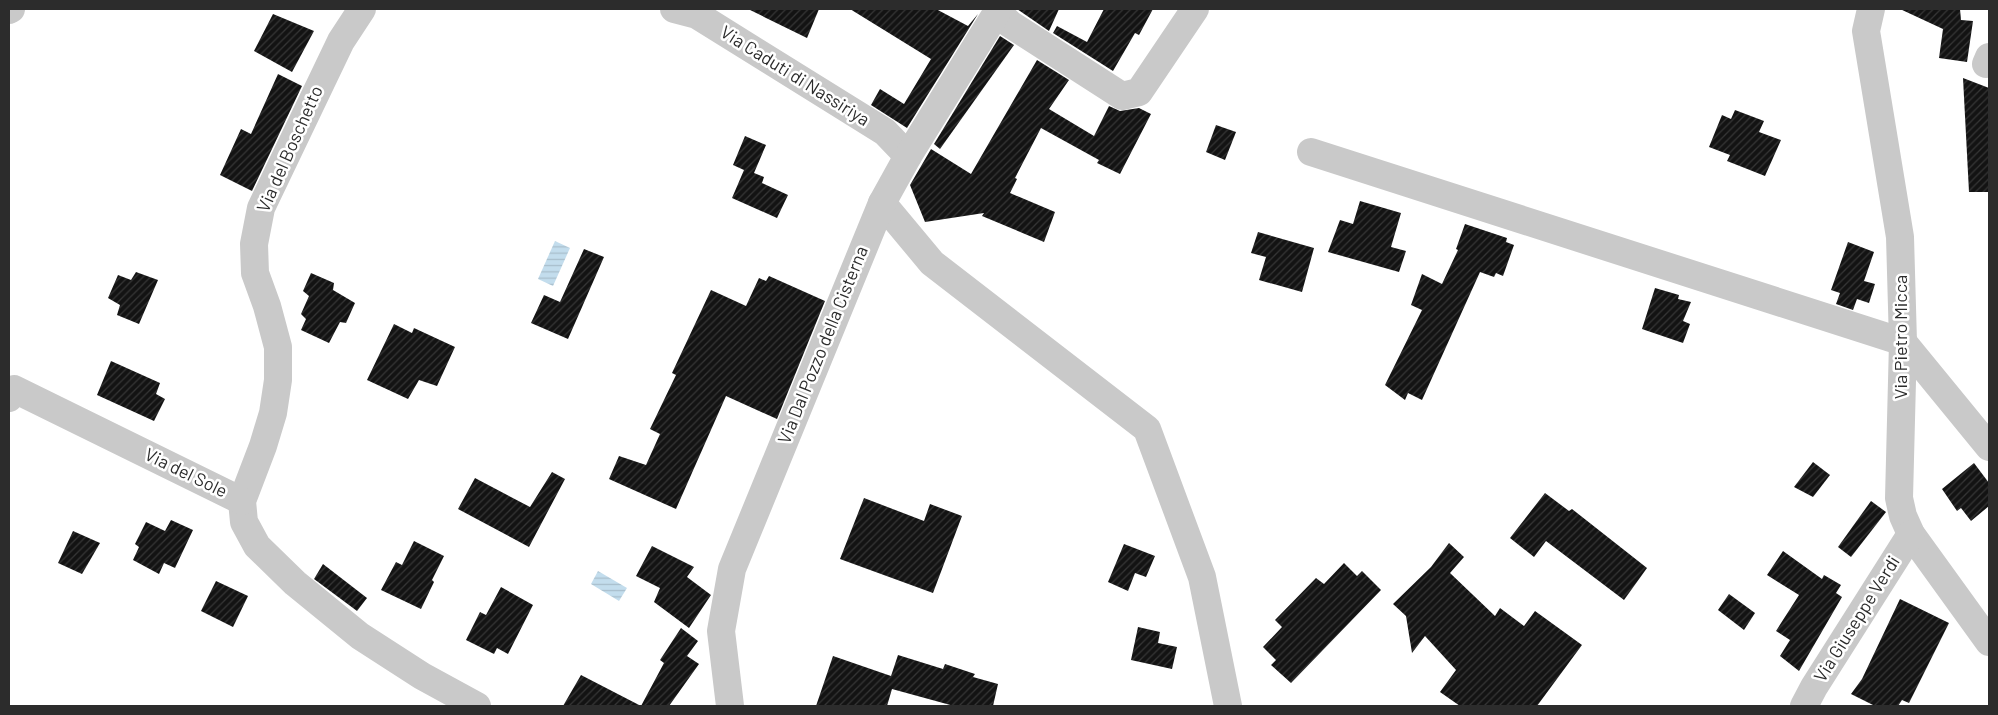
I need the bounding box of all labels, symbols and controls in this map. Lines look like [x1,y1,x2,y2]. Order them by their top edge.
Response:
street label: Via Caduti di Nassiriya [717,20,874,130]
street label: Via del Boschetto [251,82,327,215]
street label: Via Dal Pozzo della Cisterna [772,242,872,447]
street label: Via Pietro Micca [1889,275,1911,399]
street label: Via del Sole [142,443,231,502]
street label: Via Giuseppe Verdi [1808,551,1904,686]

